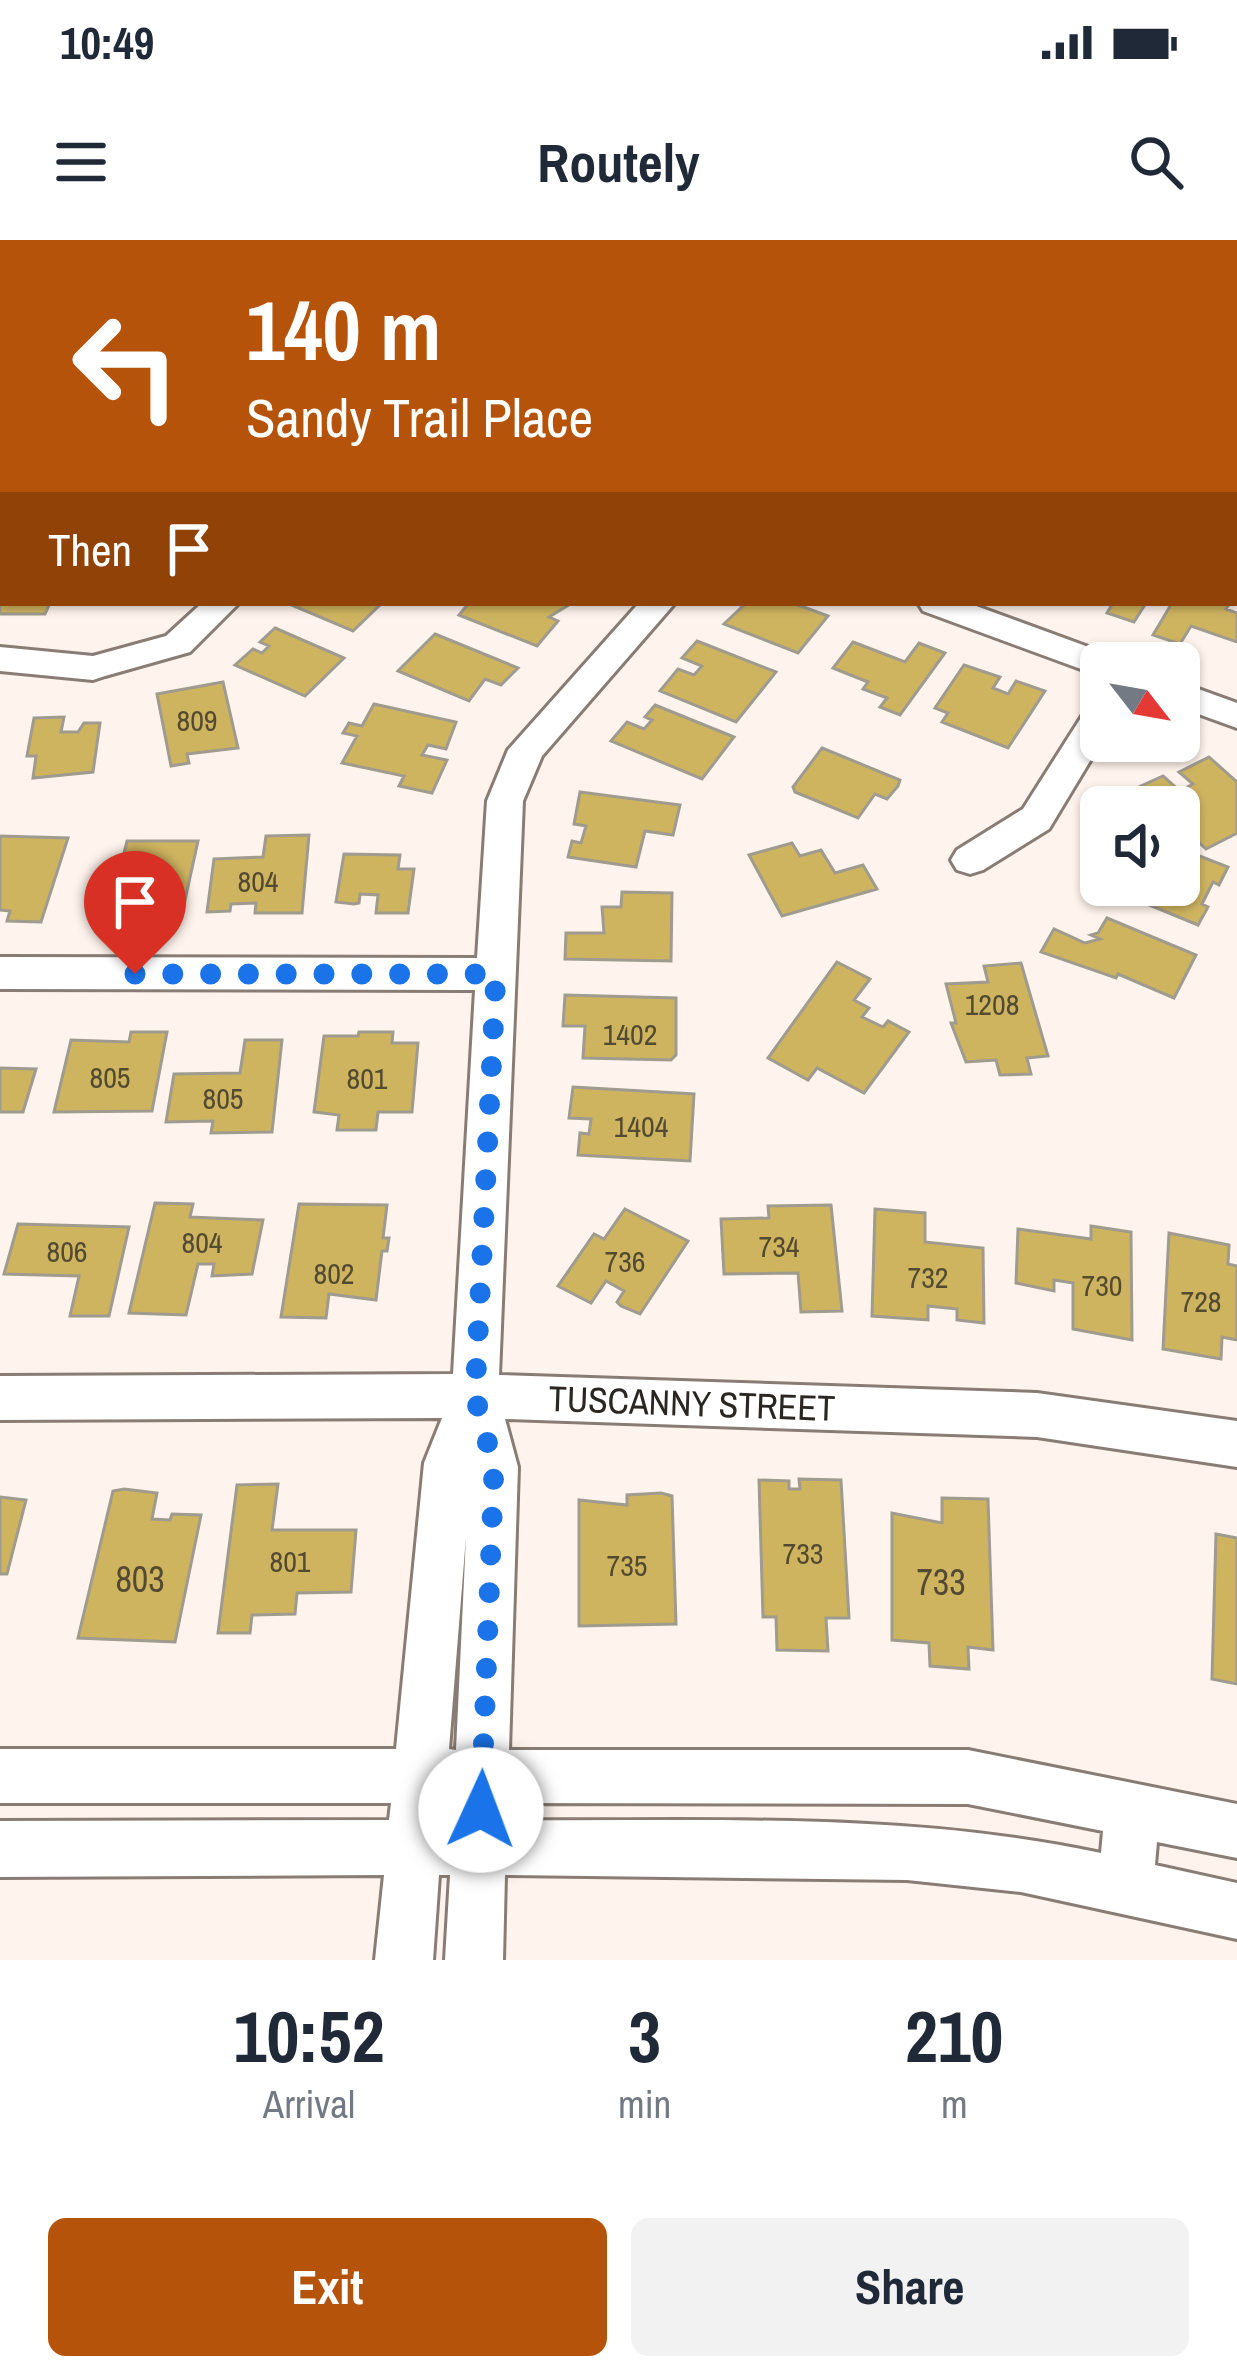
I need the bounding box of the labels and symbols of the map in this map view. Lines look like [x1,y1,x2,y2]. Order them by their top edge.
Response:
north arrow [1080,642,1200,762]
house number: 809 [176,700,218,740]
pin [84,851,186,974]
house number: 804 [237,861,279,901]
house number: 1208 [965,984,1019,1024]
house number: 1402 [603,1014,657,1054]
house number: 805 [89,1057,131,1097]
house number: 801 [346,1058,388,1098]
house number: 805 [202,1078,244,1118]
house number: 1404 [614,1106,669,1146]
house number: 804 [181,1222,223,1262]
house number: 734 [758,1226,800,1266]
house number: 806 [46,1231,88,1271]
house number: 736 [604,1241,646,1281]
house number: 802 [313,1253,355,1293]
house number: 732 [907,1257,949,1297]
house number: 730 [1081,1265,1123,1305]
house number: 728 [1180,1281,1222,1321]
street label: TUSCANNY STREET [548,1374,836,1432]
house number: 733 [782,1533,824,1573]
house number: 801 [269,1541,311,1581]
house number: 735 [606,1545,648,1585]
house number: 803 [115,1555,165,1603]
house number: 733 [916,1558,966,1606]
position arrow [418,1747,544,1873]

